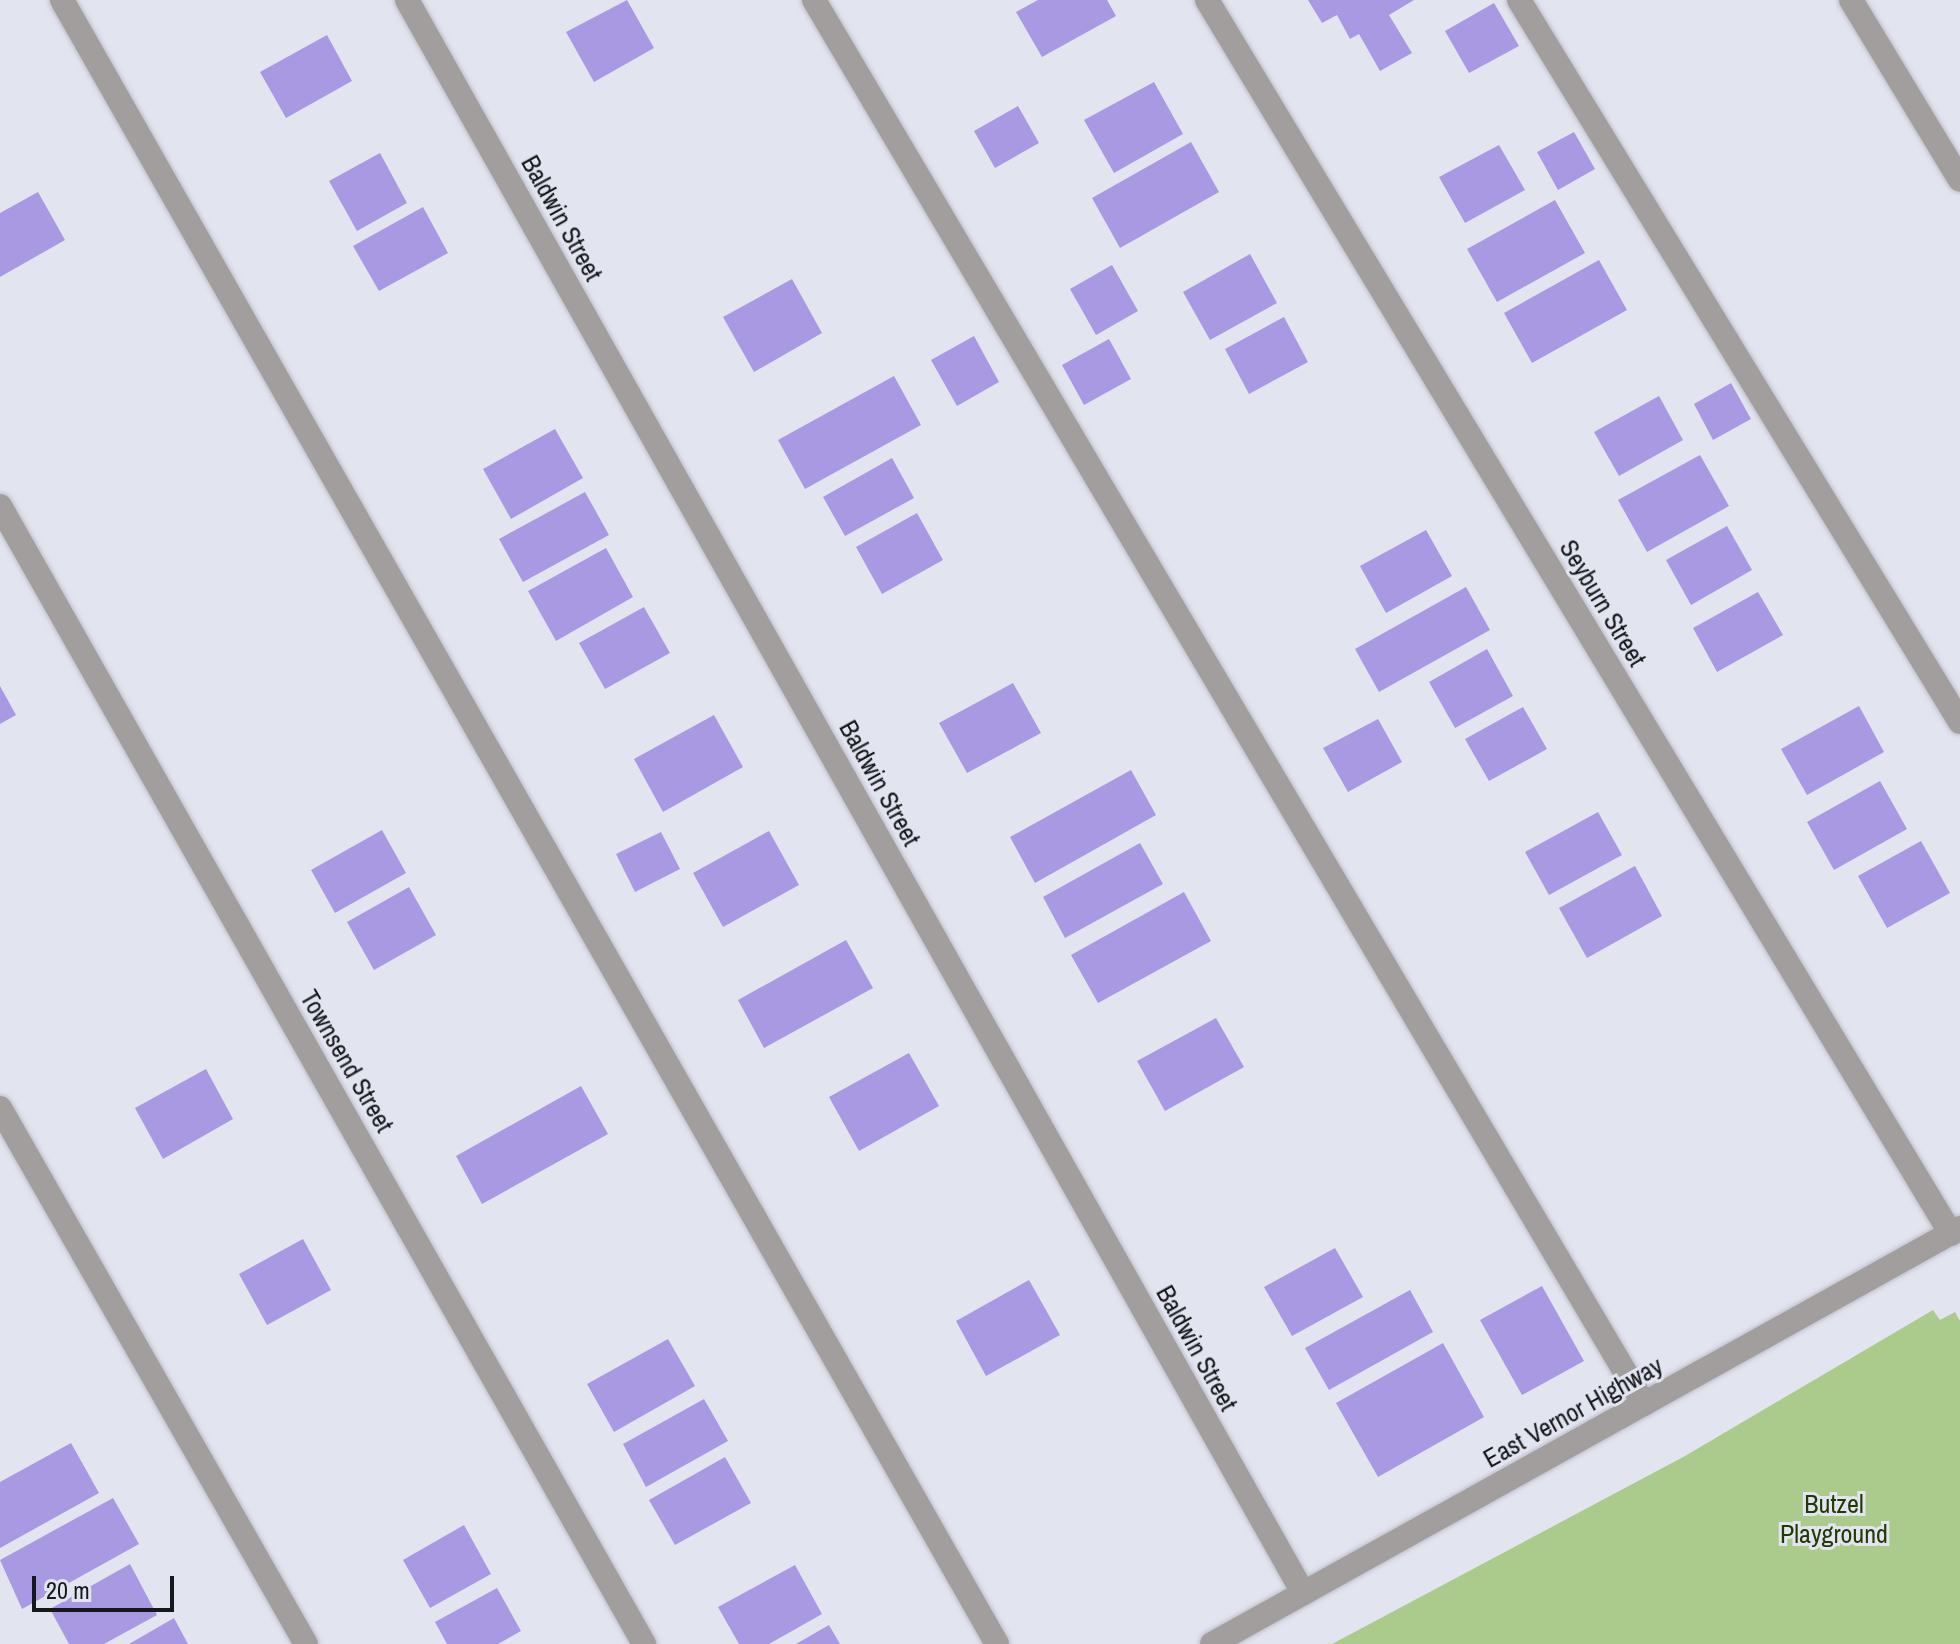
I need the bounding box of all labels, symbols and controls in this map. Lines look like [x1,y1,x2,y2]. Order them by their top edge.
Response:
street label: Baldwin Street [515,150,609,286]
street label: Seyburn Street [1553,534,1653,672]
street label: Baldwin Street [833,715,927,851]
street label: Townsend Street [294,984,400,1138]
street label: Baldwin Street [1150,1280,1244,1416]
street label: East Vernor Highway [1478,1350,1668,1474]
park label: Butzel Playground [1780,1488,1888,1550]
scale bar [36,1560,178,1610]
text: 20 m [46,1574,90,1606]

